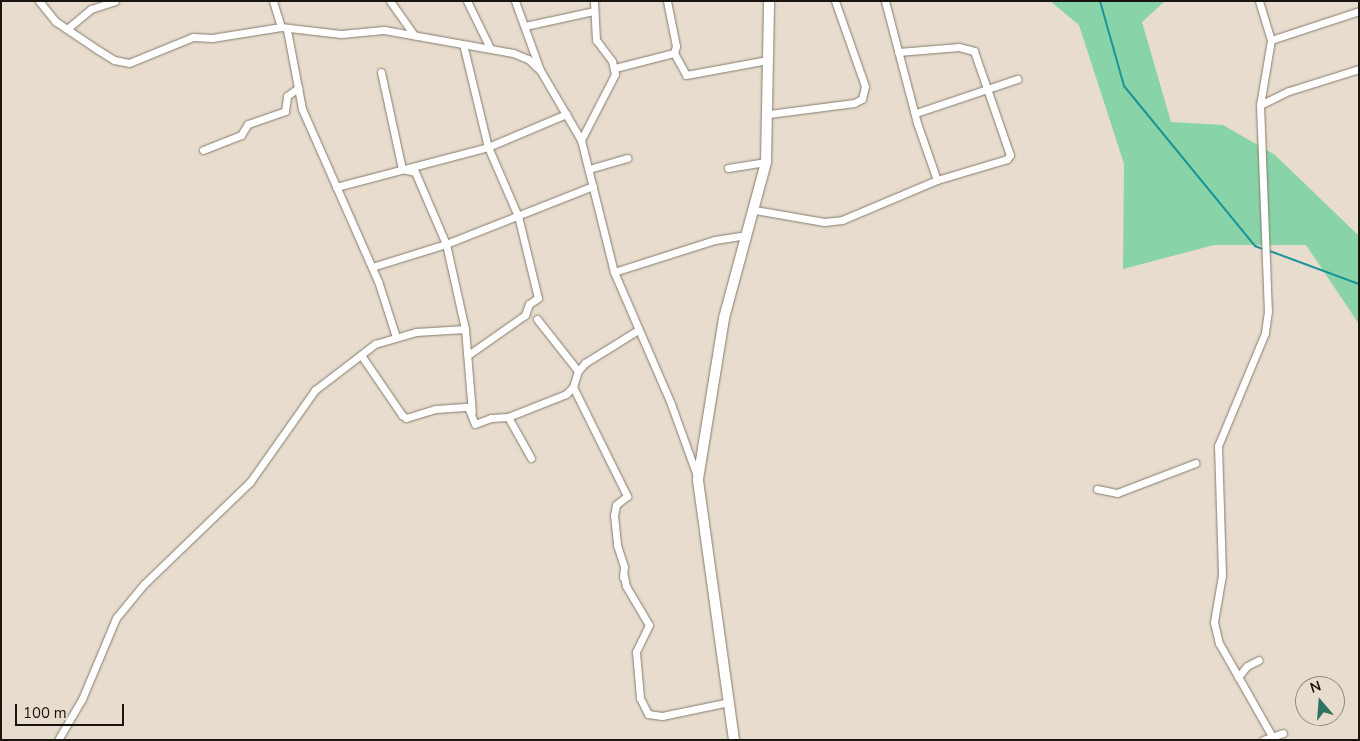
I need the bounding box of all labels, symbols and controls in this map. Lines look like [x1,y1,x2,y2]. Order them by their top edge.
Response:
north arrow [1295,676,1345,726]
text: N [1308,677,1323,698]
scale bar [18,694,126,726]
text: 100 m [23,703,67,723]

